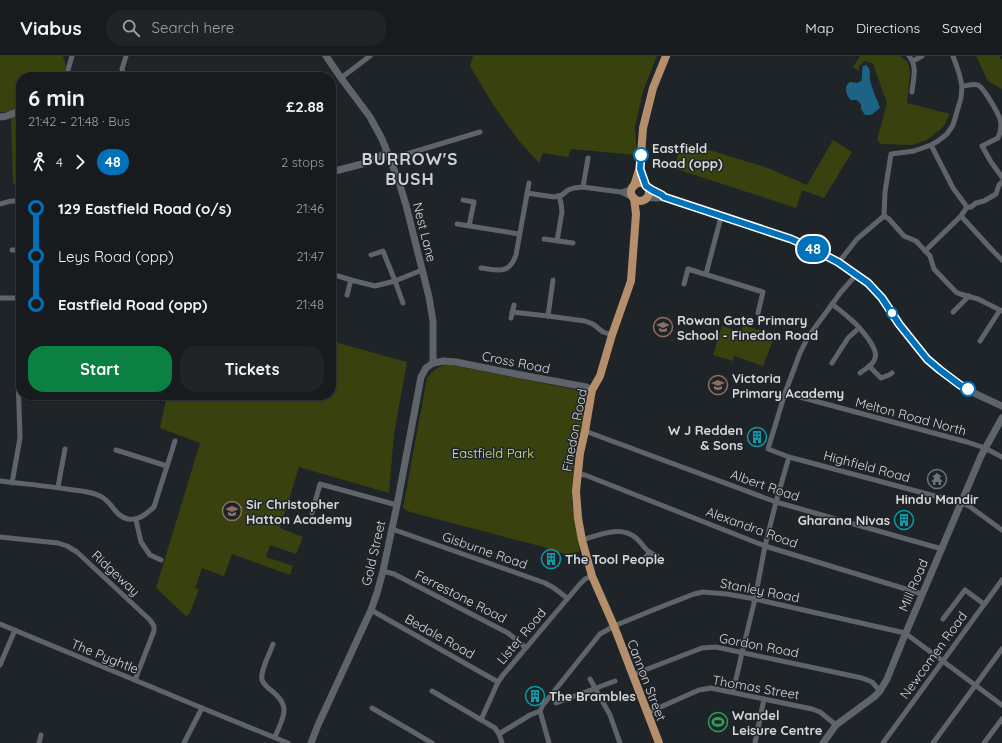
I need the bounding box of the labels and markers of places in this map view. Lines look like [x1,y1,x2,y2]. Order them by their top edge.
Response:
place label: Eastfield Road (opp) [652,140,723,171]
marker: Eastfield Road (opp) [633,147,649,163]
unlabelled marker [886,307,898,319]
place label: Rowan Gate Primary School - Finedon Road [677,312,818,343]
school or university icon: Rowan Gate Primary School - Finedon Road [652,316,674,338]
place label: Victoria Primary Academy [732,370,844,401]
school or university icon: Victoria Primary Academy [707,374,729,396]
unlabelled marker [960,381,976,397]
place label: W J Redden & Sons [668,422,743,453]
building icon: W J Redden & Sons [746,426,768,448]
temple icon: Hindu Mandir [926,468,948,490]
place label: Hindu Mandir [895,491,979,507]
place label: Sir Christopher Hatton Academy [246,496,352,527]
school or university icon: Sir Christopher Hatton Academy [221,500,243,522]
building icon: Gharana Nivas [893,509,915,531]
place label: Gharana Nivas [798,512,890,528]
building icon: The Tool People [540,548,562,570]
place label: The Tool People [565,551,665,567]
building icon: The Brambles [524,685,546,707]
place label: The Brambles [549,688,636,704]
place label: Wandel Leisure Centre [732,707,823,738]
sports icon: Wandel Leisure Centre [707,711,729,733]

